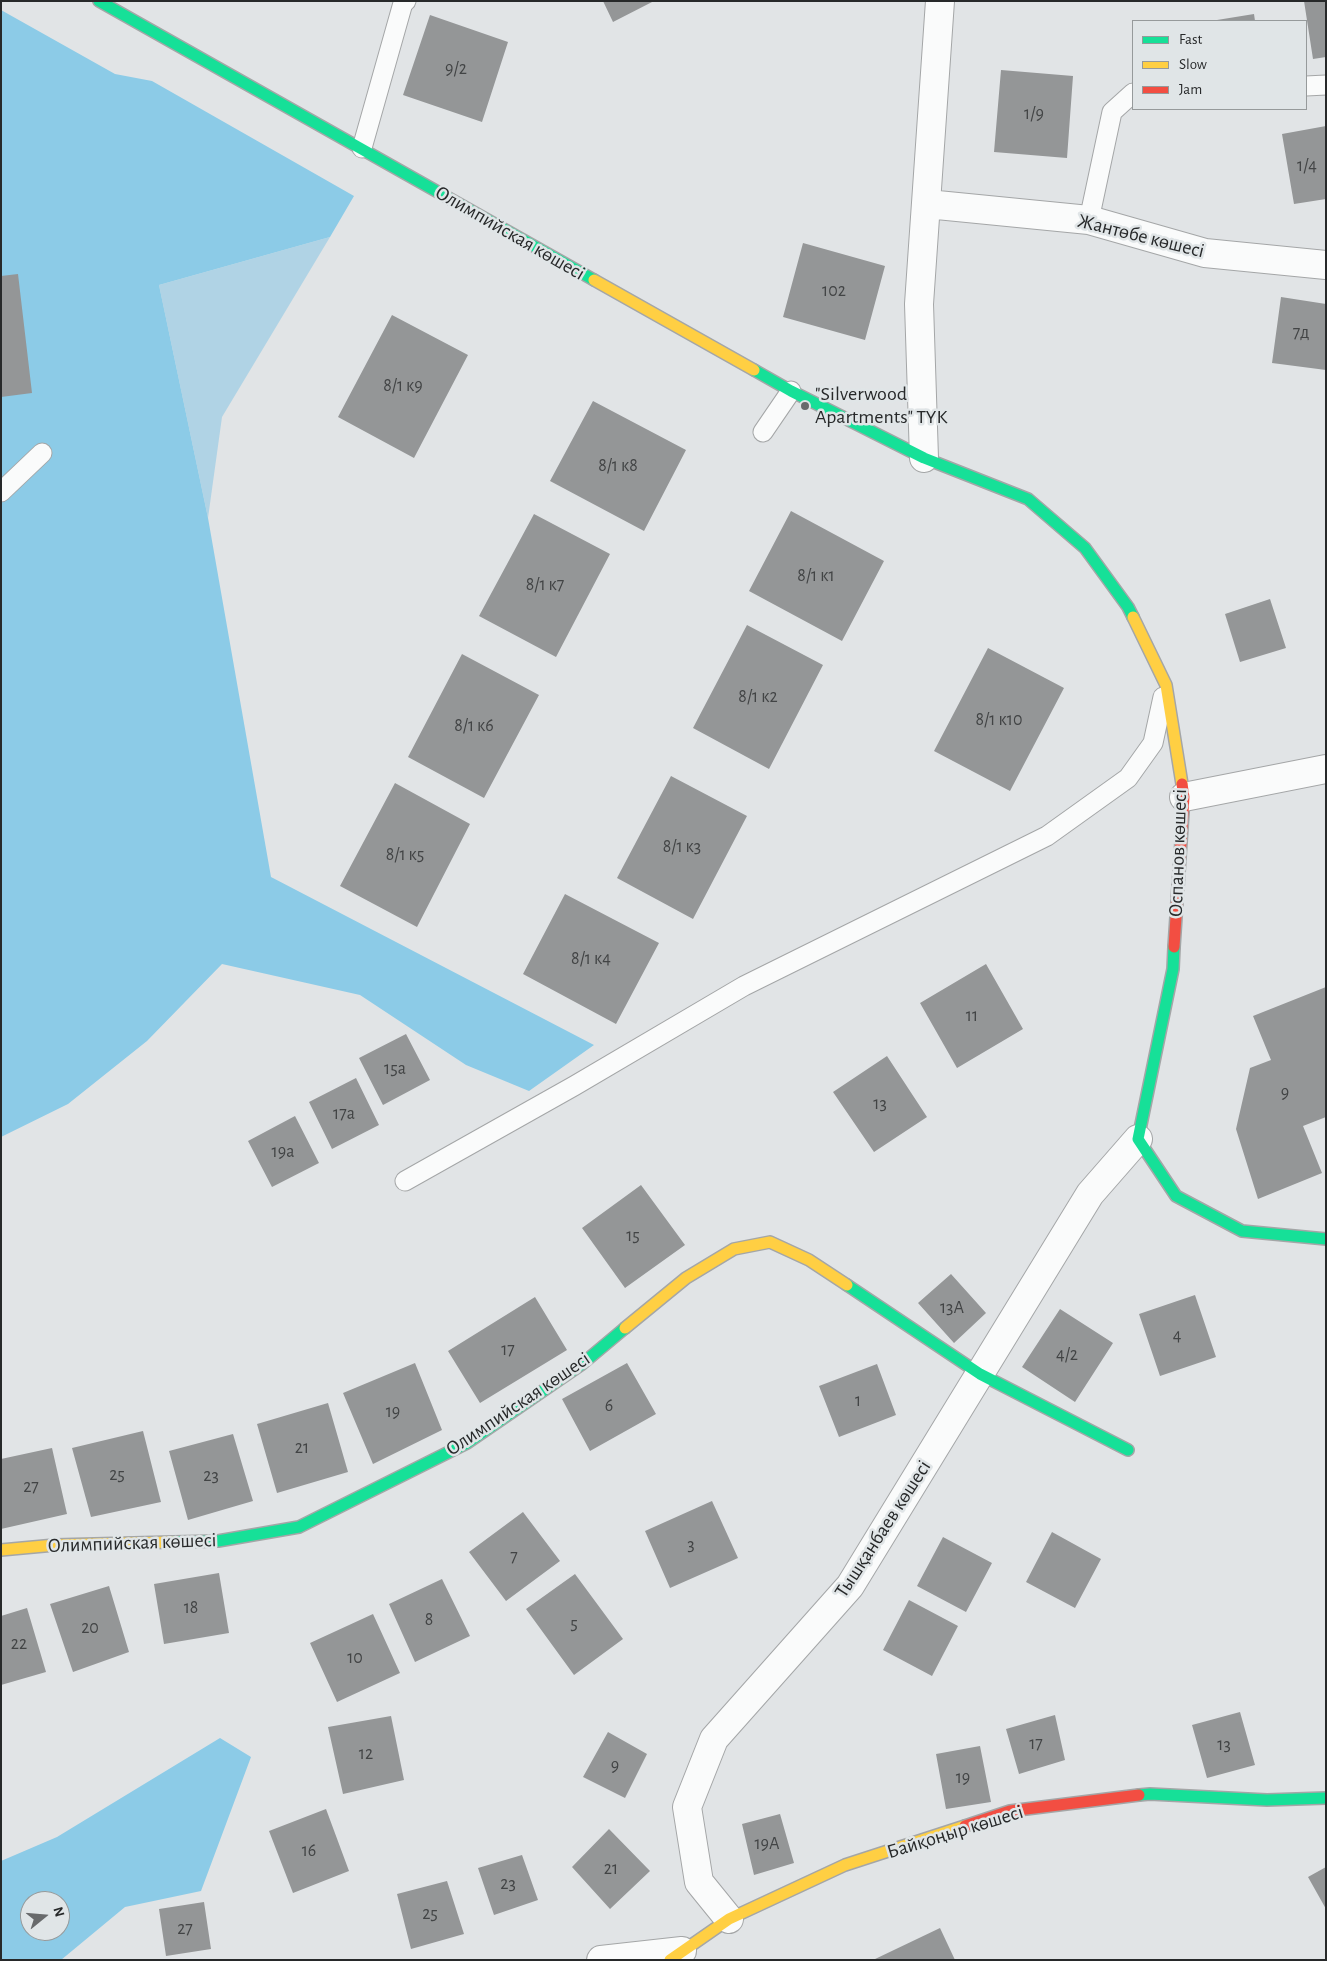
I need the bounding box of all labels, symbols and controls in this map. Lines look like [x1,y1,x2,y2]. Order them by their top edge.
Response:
legend [1132,20,1307,110]
text: Fast [1179,32,1202,47]
text: Slow [1179,57,1207,72]
house number: 9/2 [445,58,467,80]
text: Jam [1179,82,1202,97]
house number: 1/9 [1024,103,1044,125]
house number: 1/4 [1297,155,1317,177]
street label: Олимпийская көшесі [431,180,589,286]
street label: Жантөбе көшесі [1075,209,1207,263]
house number: 102 [822,280,846,302]
house number: 7д [1293,322,1309,344]
house number: 8/1 к9 [383,375,423,397]
place label: "Silverwood Apartments" ТҮК [815,382,948,429]
marker: "Silverwood Apartments" ТҮК [799,400,811,412]
house number: 8/1 к8 [598,455,638,477]
house number: 8/1 к1 [797,565,835,587]
house number: 8/1 к7 [526,574,564,596]
house number: 8/1 к2 [738,686,778,708]
house number: 8/1 к10 [976,709,1022,731]
house number: 8/1 к6 [454,715,494,737]
street label: Оспанов көшесі [1164,789,1192,917]
house number: 8/1 к3 [663,836,701,858]
house number: 8/1 к5 [386,844,424,866]
house number: 8/1 к4 [571,948,611,970]
house number: 11 [966,1005,978,1027]
house number: 15а [384,1058,406,1080]
house number: 9 [1281,1082,1289,1104]
house number: 13 [873,1093,887,1115]
house number: 17а [333,1103,355,1125]
house number: 19а [272,1141,294,1163]
house number: 15 [626,1225,640,1247]
house number: 13А [940,1297,964,1319]
house number: 4 [1173,1325,1181,1347]
house number: 17 [501,1339,515,1361]
house number: 4/2 [1056,1344,1078,1366]
street label: Олимпийская көшесі [441,1347,595,1461]
house number: 1 [855,1390,861,1412]
house number: 6 [605,1395,613,1417]
house number: 19 [386,1401,400,1423]
house number: 21 [295,1437,309,1459]
street label: Тышқанбаев көшесі [830,1456,936,1602]
house number: 25 [109,1464,125,1486]
house number: 23 [203,1465,219,1487]
house number: 27 [23,1476,39,1498]
street label: Олимпийская көшесі [47,1528,217,1558]
house number: 3 [687,1534,695,1556]
house number: 7 [510,1546,518,1568]
house number: 18 [184,1597,198,1619]
house number: 8 [425,1609,433,1631]
house number: 5 [570,1613,578,1635]
house number: 20 [81,1617,99,1639]
house number: 22 [11,1633,27,1655]
house number: 10 [347,1647,363,1669]
house number: 17 [1029,1733,1043,1755]
house number: 13 [1217,1734,1231,1756]
house number: 12 [359,1743,373,1765]
house number: 9 [611,1755,619,1777]
house number: 19 [956,1767,970,1789]
street label: Байқоңыр көшесі [884,1800,1026,1864]
house number: 19А [754,1833,780,1855]
house number: 16 [302,1840,316,1862]
house number: 21 [604,1858,618,1880]
house number: 23 [500,1873,516,1895]
north arrow [20,1891,70,1941]
house number: 25 [422,1903,438,1925]
text: N [50,1905,67,1919]
house number: 27 [177,1918,193,1940]

